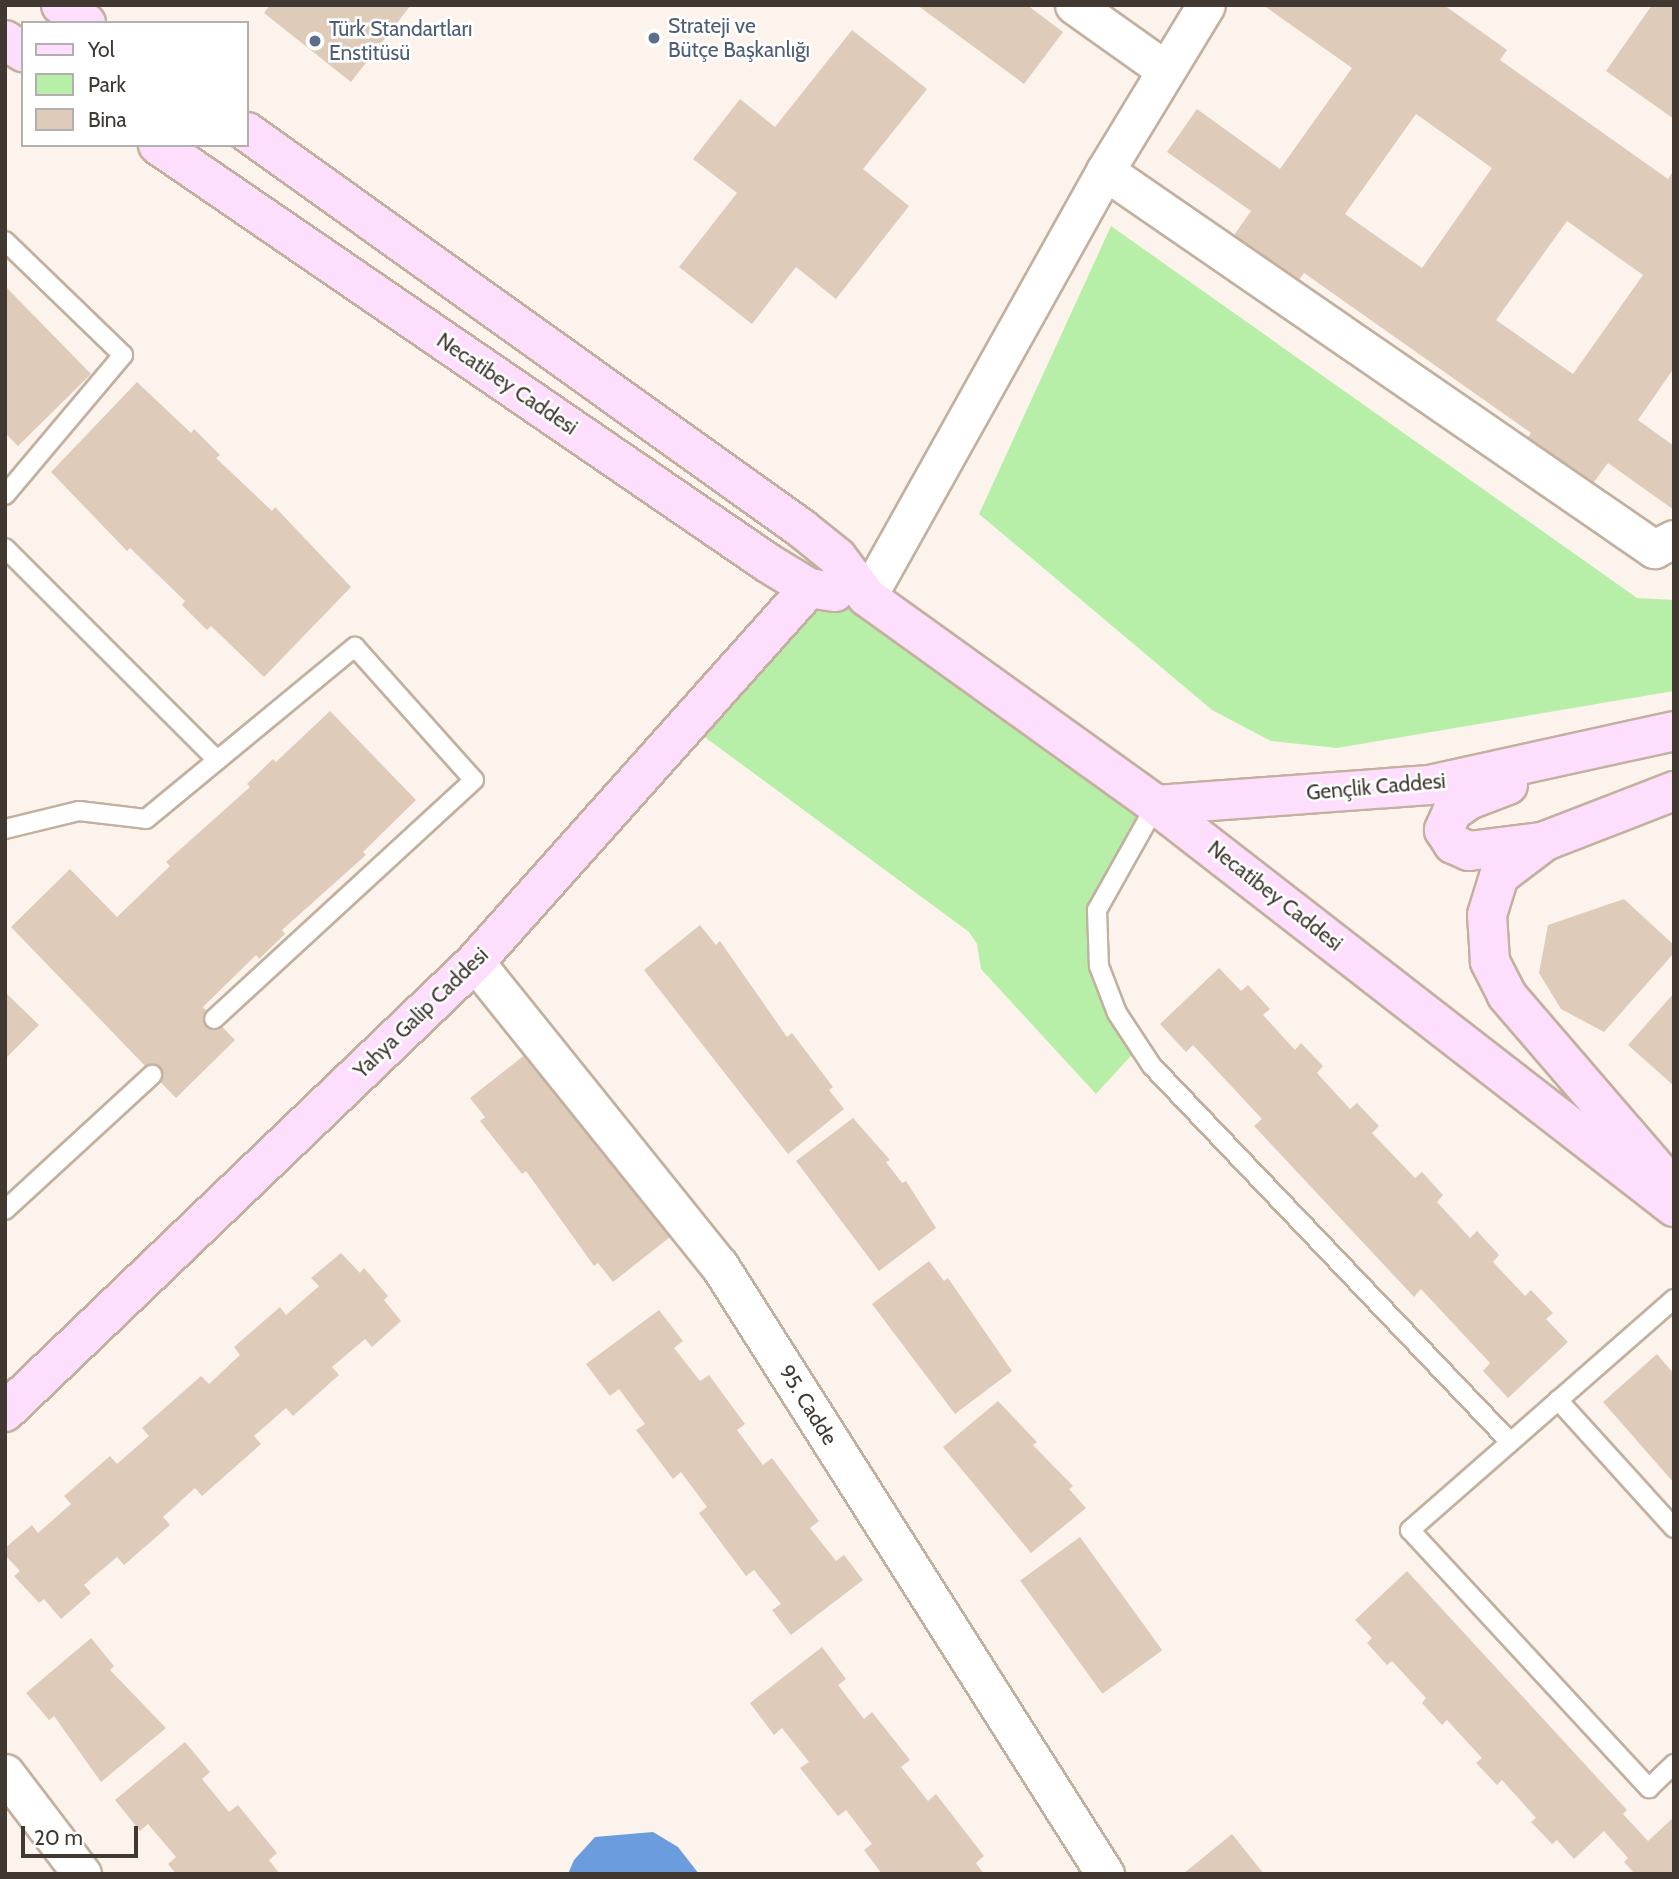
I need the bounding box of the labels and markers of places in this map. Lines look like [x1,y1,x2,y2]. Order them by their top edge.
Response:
place label: Strateji ve Bütçe Başkanlığı [668,13,810,63]
place label: Türk Standartları Enstitüsü [329,16,473,66]
marker: Strateji ve Bütçe Başkanlığı [646,30,662,46]
marker: Türk Standartları Enstitüsü [307,33,323,49]

